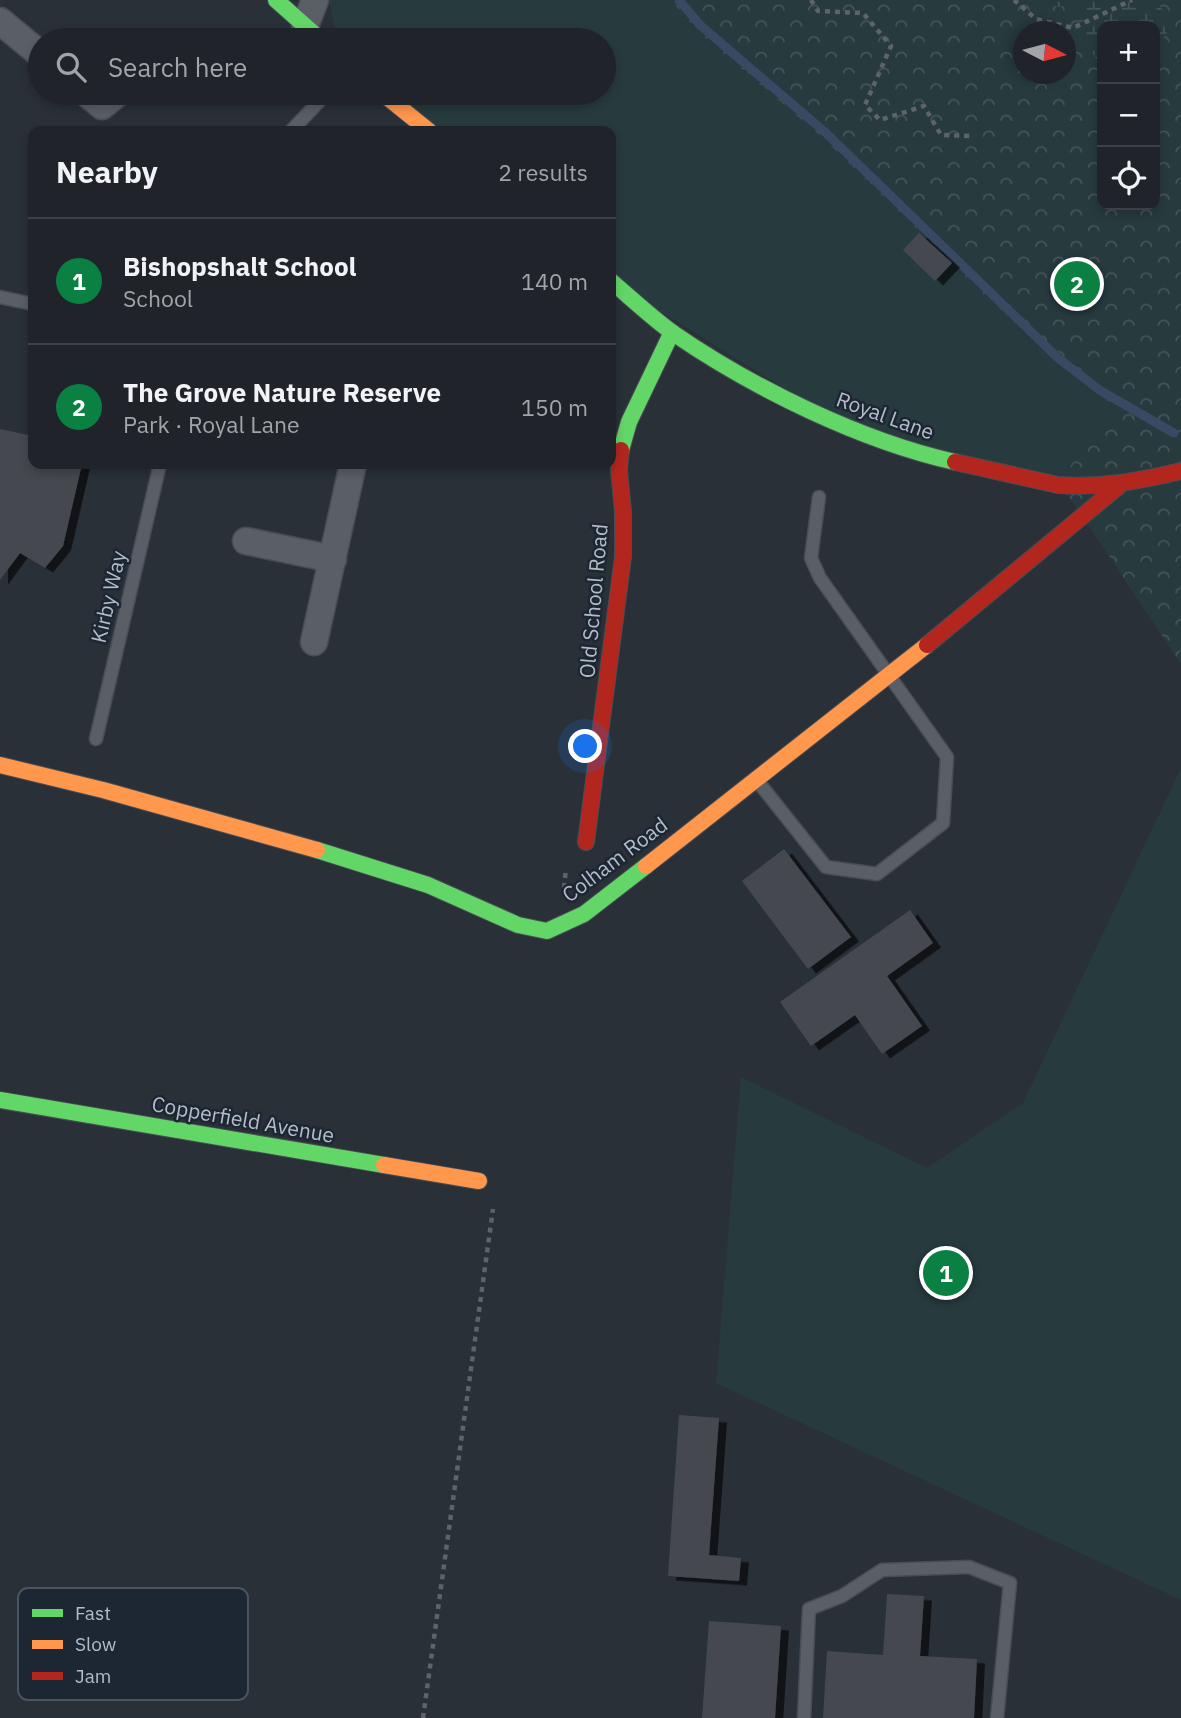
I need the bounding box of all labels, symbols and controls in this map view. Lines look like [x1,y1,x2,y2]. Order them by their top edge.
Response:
north arrow [1013,21,1076,84]
map controls [1097,21,1160,210]
button: + [1097,21,1160,84]
search box [28,28,616,105]
icon: search [52,48,90,86]
text: Search here [108,50,247,84]
button: − [1097,84,1160,147]
button: locate [1097,147,1160,210]
text: Nearby [56,152,158,191]
text: 2 results [498,157,588,187]
text: Bishopshalt School [123,249,356,283]
pin: 2 [1054,258,1100,310]
text: 1 [72,266,86,296]
text: 140 m [521,266,588,296]
text: School [123,283,193,313]
text: The Grove Nature Reserve [123,375,441,409]
street label: Royal Lane [833,384,938,446]
text: 2 [72,392,86,422]
text: 150 m [521,392,588,422]
text: Park · Royal Lane [123,409,300,439]
street label: Old School Road [572,523,614,679]
street label: Kirby Way [84,547,132,646]
your location [568,729,602,763]
street label: Colham Road [556,810,673,908]
street label: Copperfield Avenue [150,1089,337,1149]
pin: 1 [923,1247,969,1299]
legend [18,1588,248,1700]
text: Fast [75,1601,111,1625]
text: Slow [75,1632,116,1656]
text: Jam [75,1664,111,1688]

